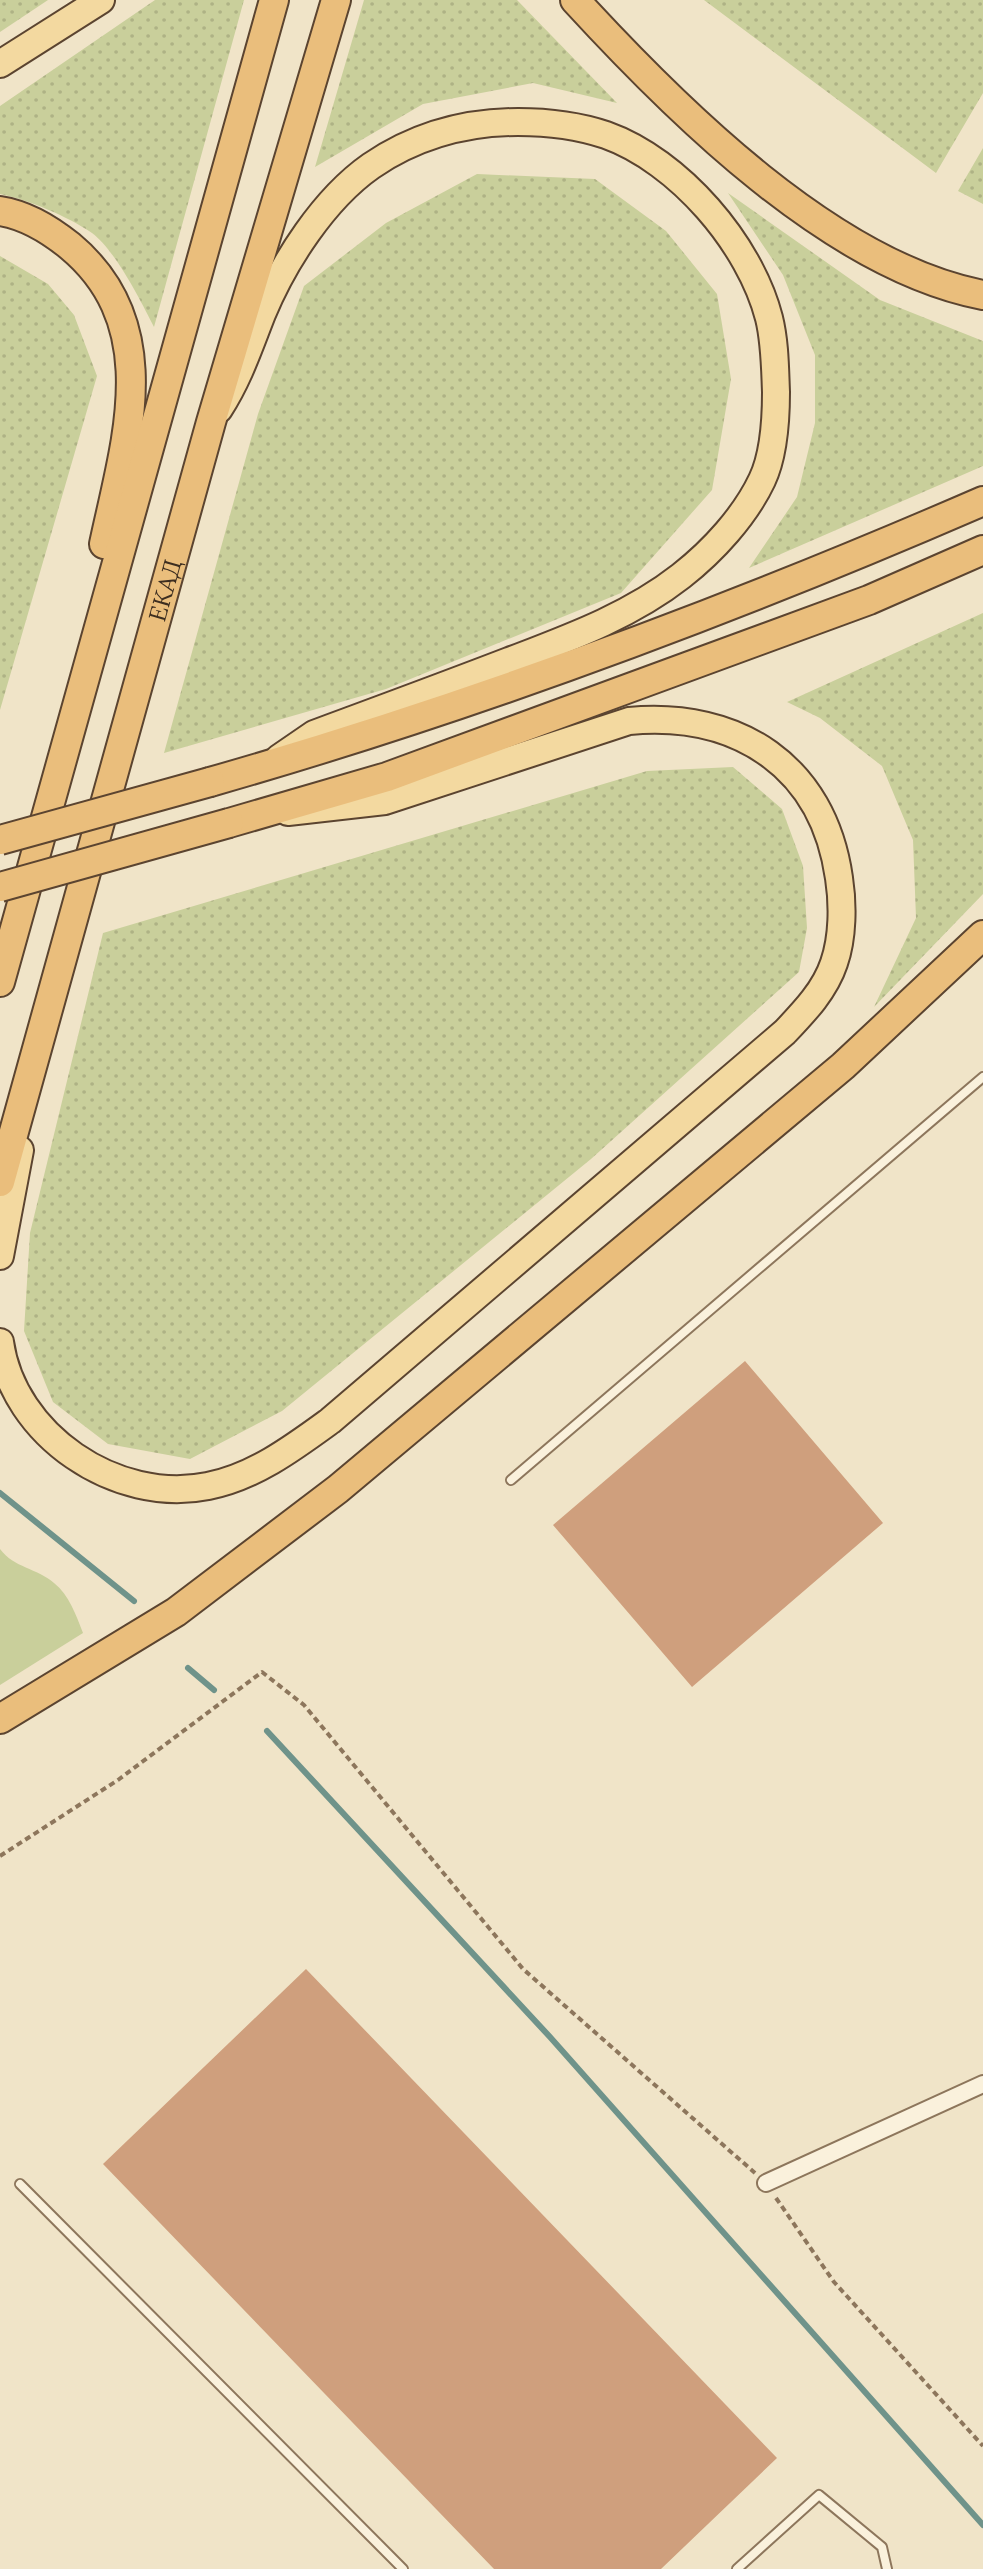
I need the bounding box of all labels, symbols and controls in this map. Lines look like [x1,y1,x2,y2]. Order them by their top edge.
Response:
street label: ЕКАД [141,556,188,625]

